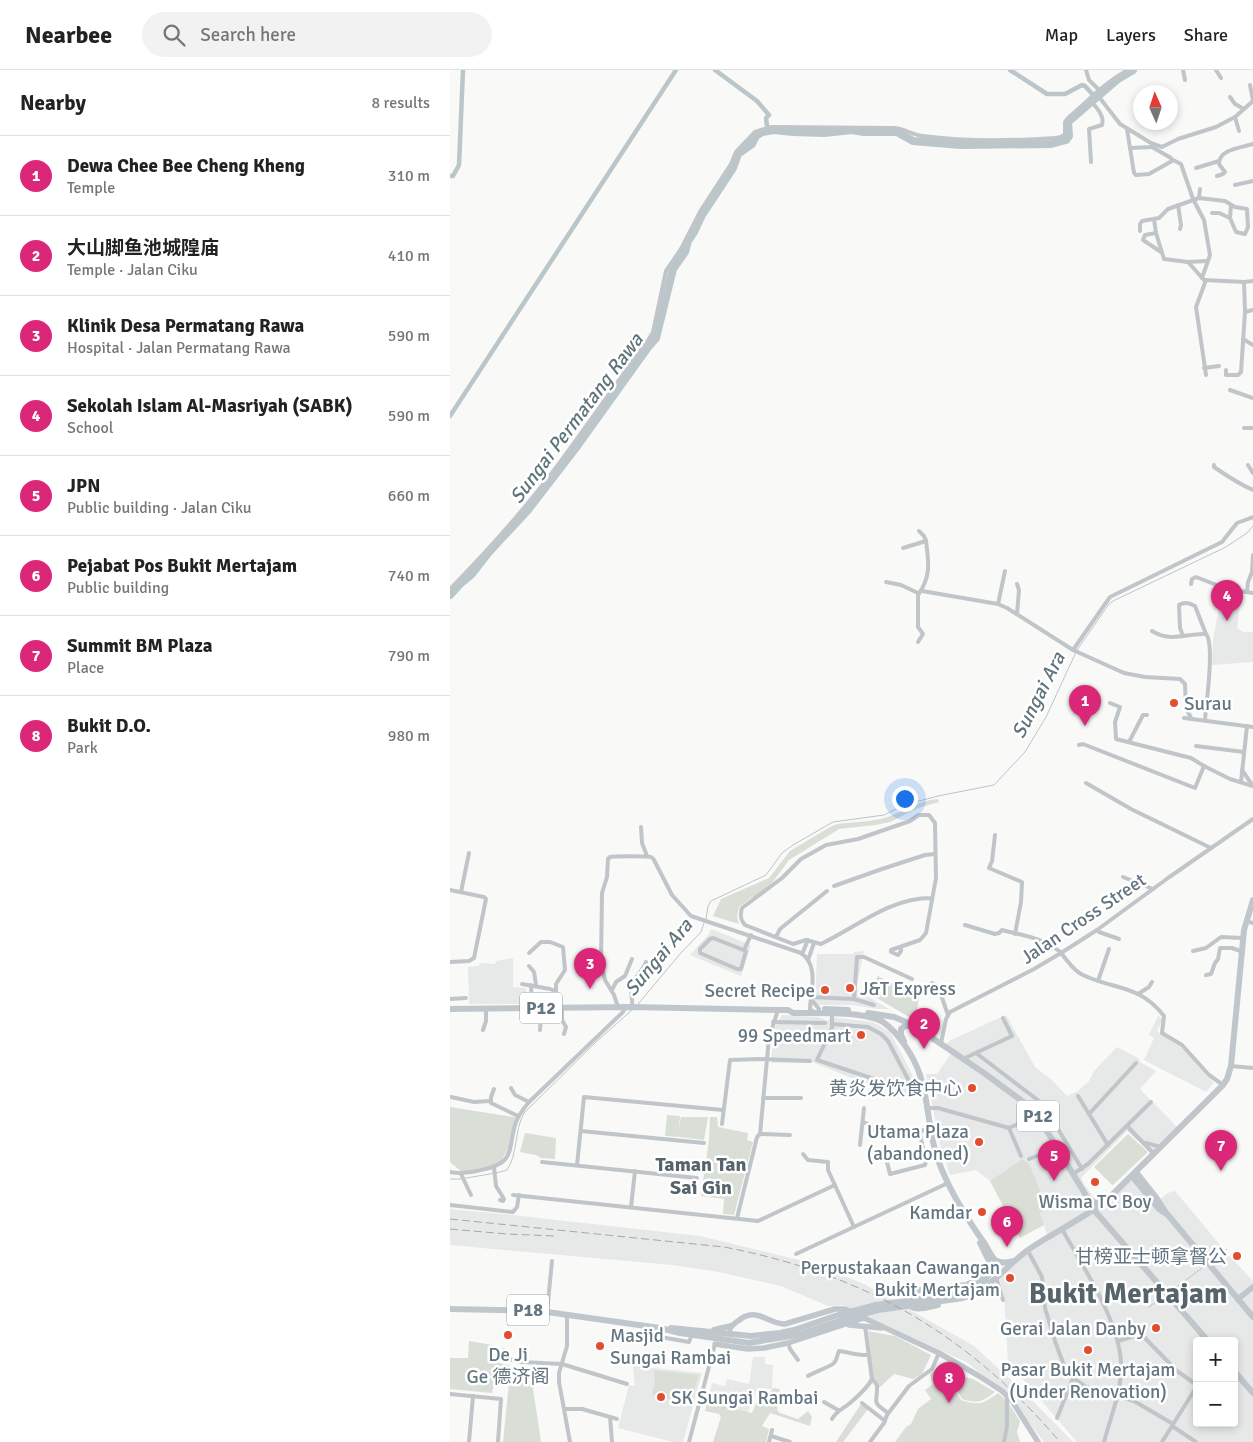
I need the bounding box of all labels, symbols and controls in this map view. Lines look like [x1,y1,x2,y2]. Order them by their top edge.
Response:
search box [142,12,492,57]
text: Nearbee [25,20,112,50]
icon: search [160,21,188,49]
text: Search here [200,23,296,47]
text: Map [1045,24,1078,46]
text: Layers [1106,24,1156,46]
text: Share [1184,24,1228,46]
north arrow [1133,85,1178,130]
text: Nearby [20,90,86,116]
text: 8 results [371,93,430,113]
text: Dewa Chee Bee Cheng Kheng [67,154,305,178]
text: 1 [32,166,40,186]
text: 310 m [388,166,430,186]
text: Temple [67,178,115,198]
text: 大山脚鱼池城隍庙 [67,236,219,260]
text: 2 [32,246,40,266]
text: 410 m [388,246,430,266]
text: Temple · Jalan Ciku [67,260,198,280]
text: Klinik Desa Permatang Rawa [67,314,304,338]
text: 3 [32,326,40,346]
text: 590 m [388,326,430,346]
water label: Sungai Permatang Rawa [504,328,649,508]
text: Hospital · Jalan Permatang Rawa [67,338,291,358]
text: Sekolah Islam Al-Masriyah (SABK) [67,394,353,418]
text: 4 [32,406,40,426]
text: 590 m [388,406,430,426]
text: School [67,418,113,438]
text: JPN [67,474,100,498]
text: 5 [32,486,40,506]
text: 660 m [388,486,430,506]
text: Public building · Jalan Ciku [67,498,251,518]
text: Pejabat Pos Bukit Mertajam [67,554,297,578]
text: 6 [32,566,40,586]
text: 740 m [388,566,430,586]
text: Public building [67,578,169,598]
pin: 4 [1211,580,1243,621]
text: Summit BM Plaza [67,634,212,658]
text: 7 [32,646,40,666]
text: 790 m [388,646,430,666]
water label: Sungai Ara [1006,647,1071,742]
text: Place [67,658,104,678]
pin: 1 [1069,685,1101,726]
place label: Surau [1184,692,1232,716]
marker: Surau [1168,697,1180,709]
text: Bukit D.O. [67,714,151,738]
text: 8 [32,726,40,746]
text: 980 m [388,726,430,746]
text: Park [67,738,98,758]
your location [892,786,918,812]
street label: Jalan Cross Street [1016,868,1151,970]
water label: Sungai Ara [619,913,698,1001]
pin: 3 [574,948,606,989]
place label: J&T Express [860,977,956,1001]
place label: Secret Recipe [704,979,815,1003]
marker: J&T Express [844,982,856,994]
marker: Secret Recipe [819,984,831,996]
road number: P12 [520,992,562,1024]
pin: 2 [908,1008,940,1049]
place label: 99 Speedmart [738,1024,851,1048]
marker: 99 Speedmart [855,1029,867,1041]
place label: 黄炎发饮食中心 [829,1077,962,1101]
marker: 黄炎发饮食中心 [966,1082,978,1094]
road number: P12 [1017,1100,1059,1132]
place label: Utama Plaza (abandoned) [867,1120,969,1166]
pin: 7 [1205,1130,1237,1171]
marker: Utama Plaza (abandoned) [973,1136,985,1148]
pin: 5 [1038,1140,1070,1181]
district label: Taman Tan Sai Gin [656,1152,746,1200]
marker: Wisma TC Boy [1089,1176,1101,1188]
place label: Wisma TC Boy [1039,1190,1152,1214]
place label: Kamdar [909,1201,972,1225]
marker: Kamdar [976,1206,988,1218]
pin: 6 [991,1206,1023,1247]
place label: 甘榜亚士顿拿督公 [1075,1245,1227,1269]
marker: 甘榜亚士顿拿督公 [1231,1250,1243,1262]
place label: Perpustakaan Cawangan Bukit Mertajam [801,1256,1000,1302]
marker: Perpustakaan Cawangan Bukit Mertajam [1004,1272,1016,1284]
district label: Bukit Mertajam [1029,1276,1227,1311]
road number: P18 [507,1294,549,1326]
place label: Gerai Jalan Danby [1000,1317,1146,1341]
marker: Gerai Jalan Danby [1150,1322,1162,1334]
place label: Masjid Sungai Rambai [610,1324,731,1370]
marker: De Ji Ge 德济阁 [502,1329,514,1341]
map controls [1193,1337,1238,1427]
button: + [1193,1337,1238,1382]
marker: Masjid Sungai Rambai [594,1340,606,1352]
place label: De Ji Ge 德济阁 [467,1343,549,1389]
marker: Pasar Bukit Mertajam (Under Renovation) [1082,1344,1094,1356]
place label: Pasar Bukit Mertajam (Under Renovation) [1001,1358,1175,1404]
pin: 8 [933,1362,965,1403]
button: − [1193,1382,1238,1427]
place label: SK Sungai Rambai [671,1386,818,1410]
marker: SK Sungai Rambai [655,1391,667,1403]

